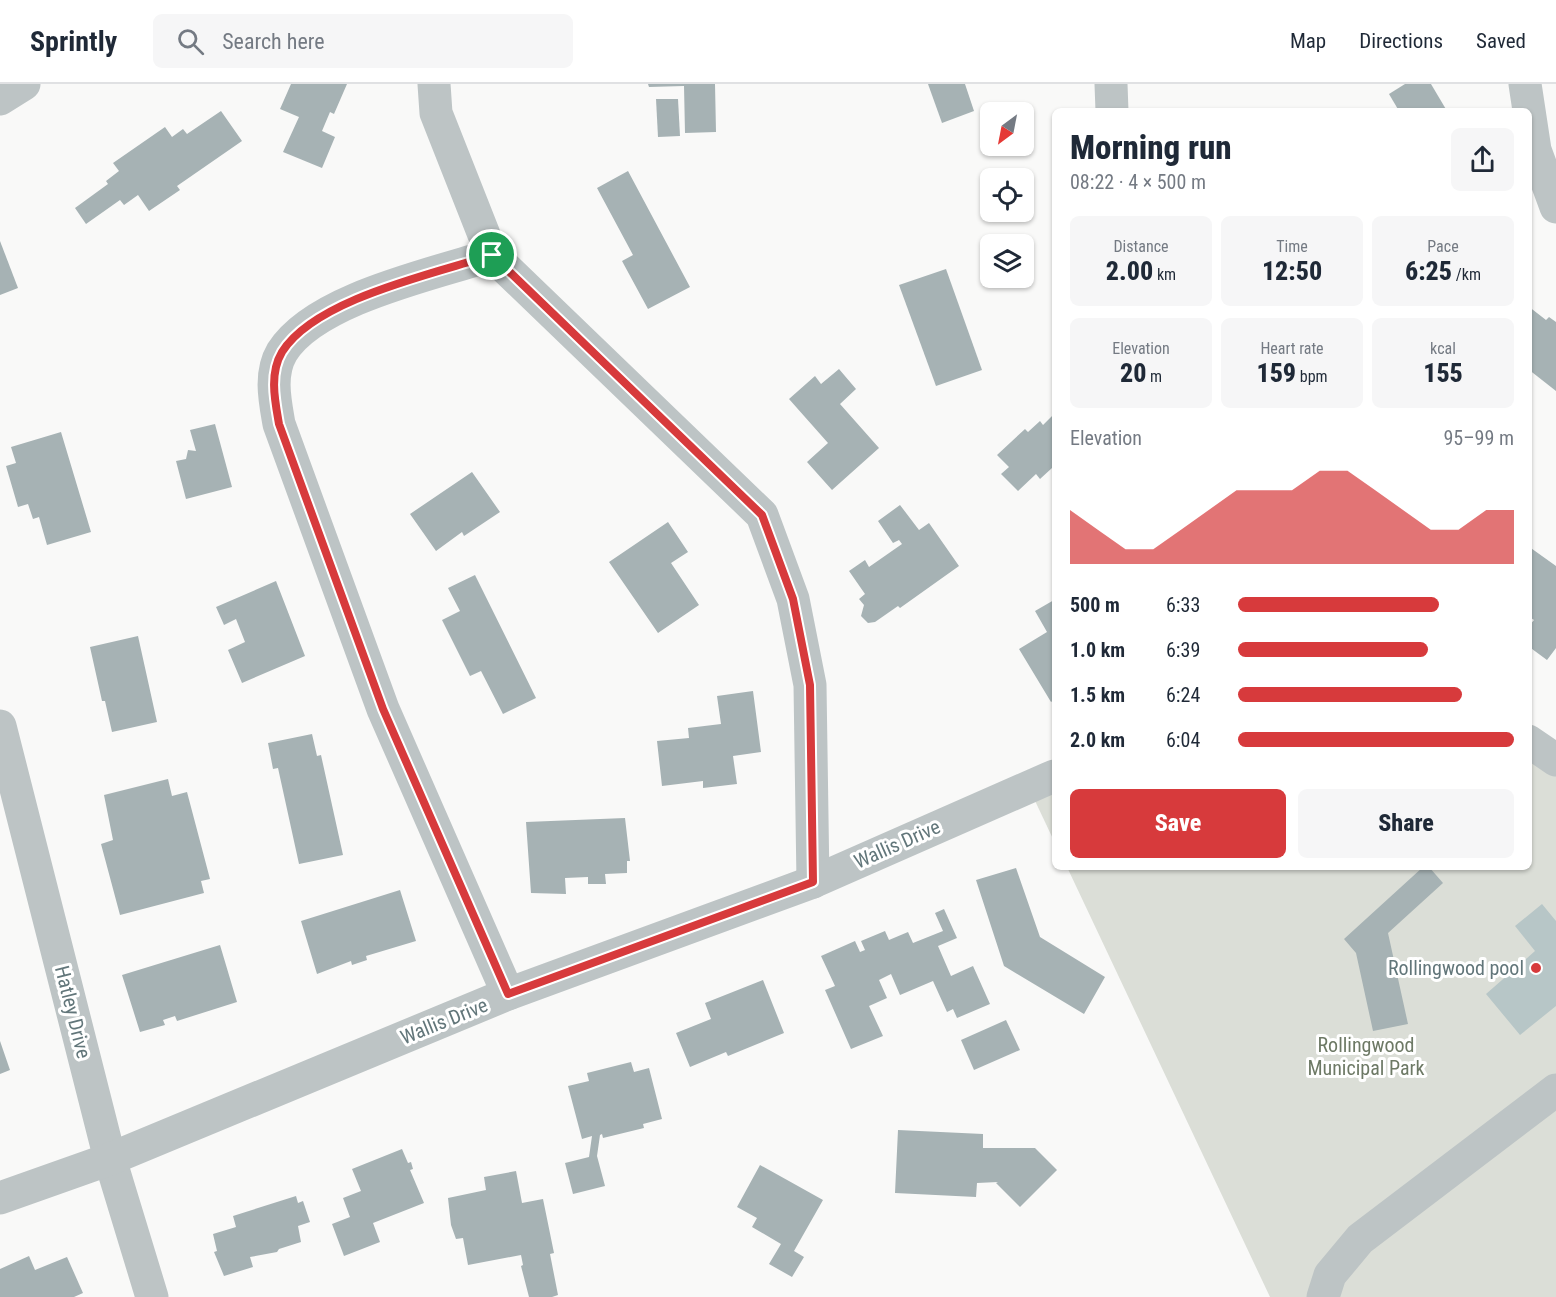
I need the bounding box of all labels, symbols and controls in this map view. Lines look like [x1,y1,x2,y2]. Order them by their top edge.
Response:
search box [153,14,573,68]
text: Sprintly [30,25,117,58]
icon: search [174,25,207,58]
text: Search here [222,29,325,54]
text: Map [1290,29,1326,53]
text: Directions [1359,29,1443,53]
text: Saved [1476,29,1526,53]
north arrow [980,102,1034,156]
map controls [980,102,1034,288]
text: Morning run [1070,128,1232,167]
button: share [1451,128,1514,191]
button: locate [980,168,1034,222]
text: 08:22 · 4 × 500 m [1070,170,1206,194]
pin [466,229,517,280]
button: layers [980,234,1034,288]
text: Distance [1113,237,1169,256]
text: Time [1276,237,1308,256]
text: Pace [1427,237,1459,256]
icon: arrive [475,238,508,271]
text: 2.00 [1106,256,1153,286]
text: 12:50 [1262,256,1322,286]
text: 6:25 [1405,256,1452,286]
text: km [1153,265,1176,284]
text: /km [1452,265,1481,284]
text: Elevation [1112,339,1170,358]
text: Heart rate [1260,339,1324,358]
text: kcal [1430,339,1456,358]
text: 20 [1120,358,1146,388]
text: 159 [1256,358,1296,388]
text: 155 [1423,358,1463,388]
text: m [1146,367,1162,386]
text: bpm [1296,367,1328,386]
text: Elevation [1070,426,1142,450]
text: 95–99 m [1443,426,1514,450]
text: 500 m [1070,593,1120,617]
text: 6:33 [1166,593,1200,617]
text: 1.0 km [1070,638,1125,662]
text: 6:39 [1166,638,1200,662]
text: 1.5 km [1070,683,1125,707]
text: 6:24 [1166,683,1200,707]
text: 2.0 km [1070,728,1125,752]
text: 6:04 [1166,728,1200,752]
button: Save [1070,789,1286,858]
button: Share [1298,789,1514,858]
street label: Wallis Drive [850,814,944,874]
place label: Rollingwood pool [1388,956,1524,980]
marker: Rollingwood pool [1529,961,1543,975]
street label: Hatley Drive [50,963,96,1061]
street label: Wallis Drive [397,993,491,1049]
park label: Rollingwood Municipal Park [1307,1033,1425,1080]

